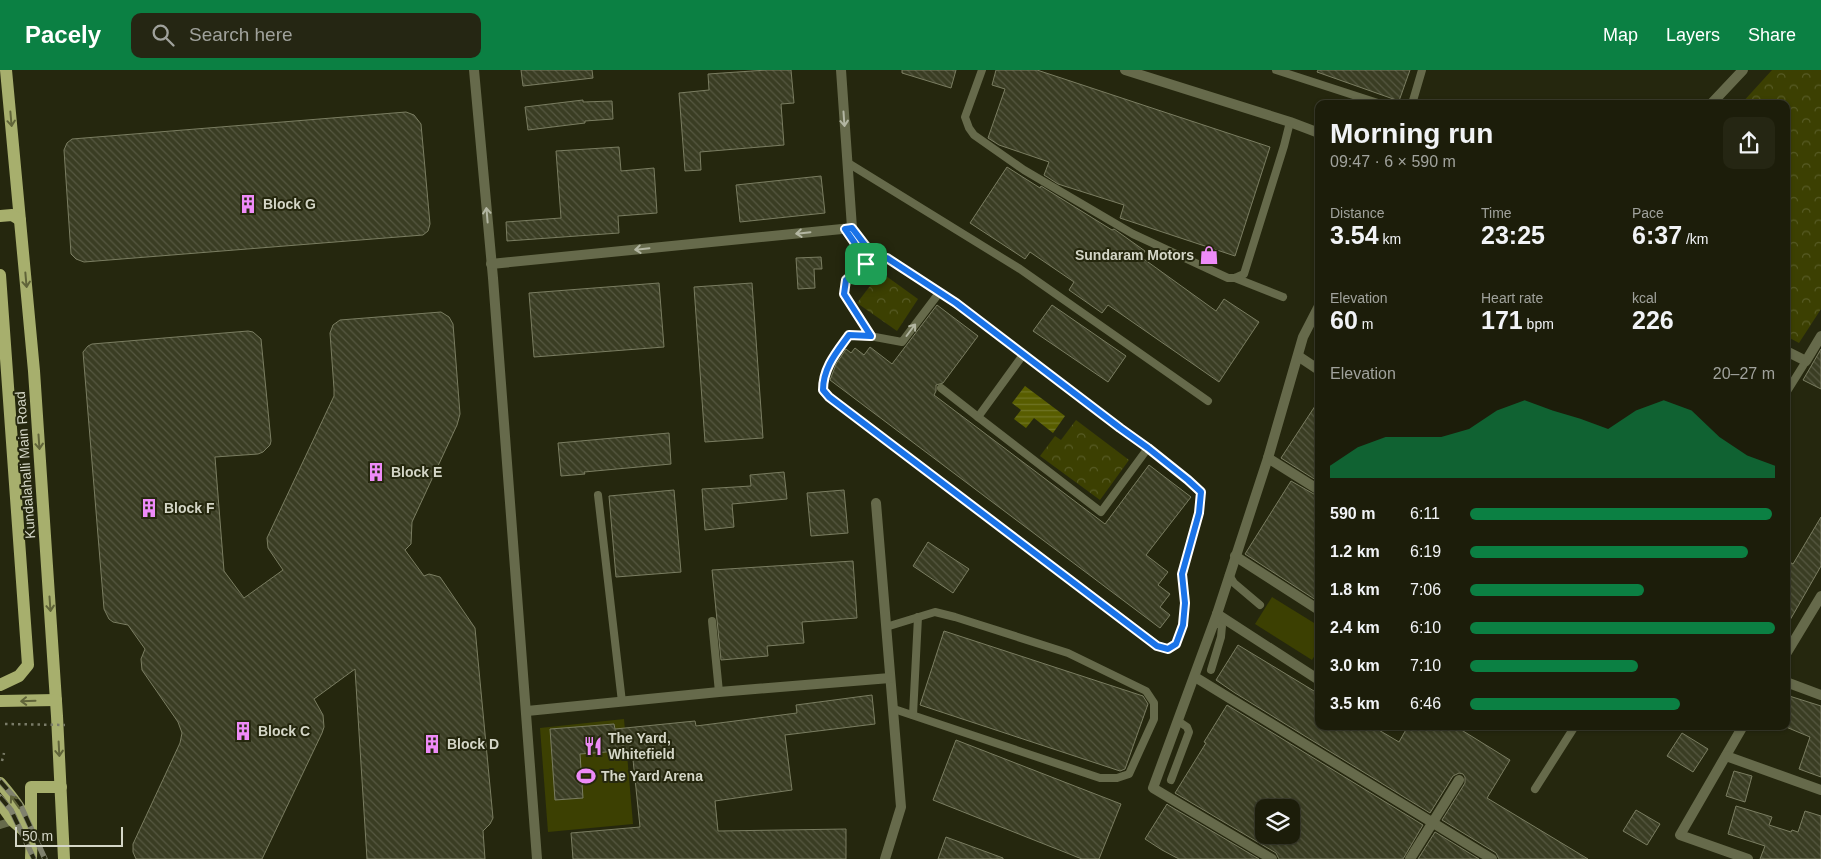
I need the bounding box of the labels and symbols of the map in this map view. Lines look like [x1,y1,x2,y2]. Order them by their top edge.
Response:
one-way arrow [6,110,16,126]
one-way arrow [840,110,849,126]
building icon: Block G [237,193,259,215]
place label: Block G [263,196,316,212]
one-way arrow [482,207,492,223]
one-way arrow [796,228,812,238]
pin [845,243,887,285]
one-way arrow [634,244,650,254]
shop icon: Sundaram Motors [1198,244,1220,266]
place label: Sundaram Motors [1075,247,1194,263]
one-way arrow [21,272,30,288]
one-way arrow [906,324,917,337]
street label: Kundalahalli Main Road [12,391,38,539]
one-way arrow [34,434,43,450]
building icon: Block E [365,461,387,483]
place label: Block E [391,464,442,480]
building icon: Block F [138,497,160,519]
place label: Block F [164,500,215,516]
one-way arrow [45,596,54,612]
one-way arrow [20,696,36,706]
building icon: Block C [232,720,254,742]
place label: Block C [258,723,310,739]
place label: The Yard, Whitefield [608,730,675,762]
building icon: Block D [421,733,443,755]
restaurant icon: The Yard, Whitefield [582,735,604,757]
place label: Block D [447,736,499,752]
one-way arrow [54,741,63,757]
sports icon: The Yard Arena [575,765,597,787]
place label: The Yard Arena [601,768,703,784]
one-way arrow [10,795,20,809]
scale bar [15,824,122,847]

